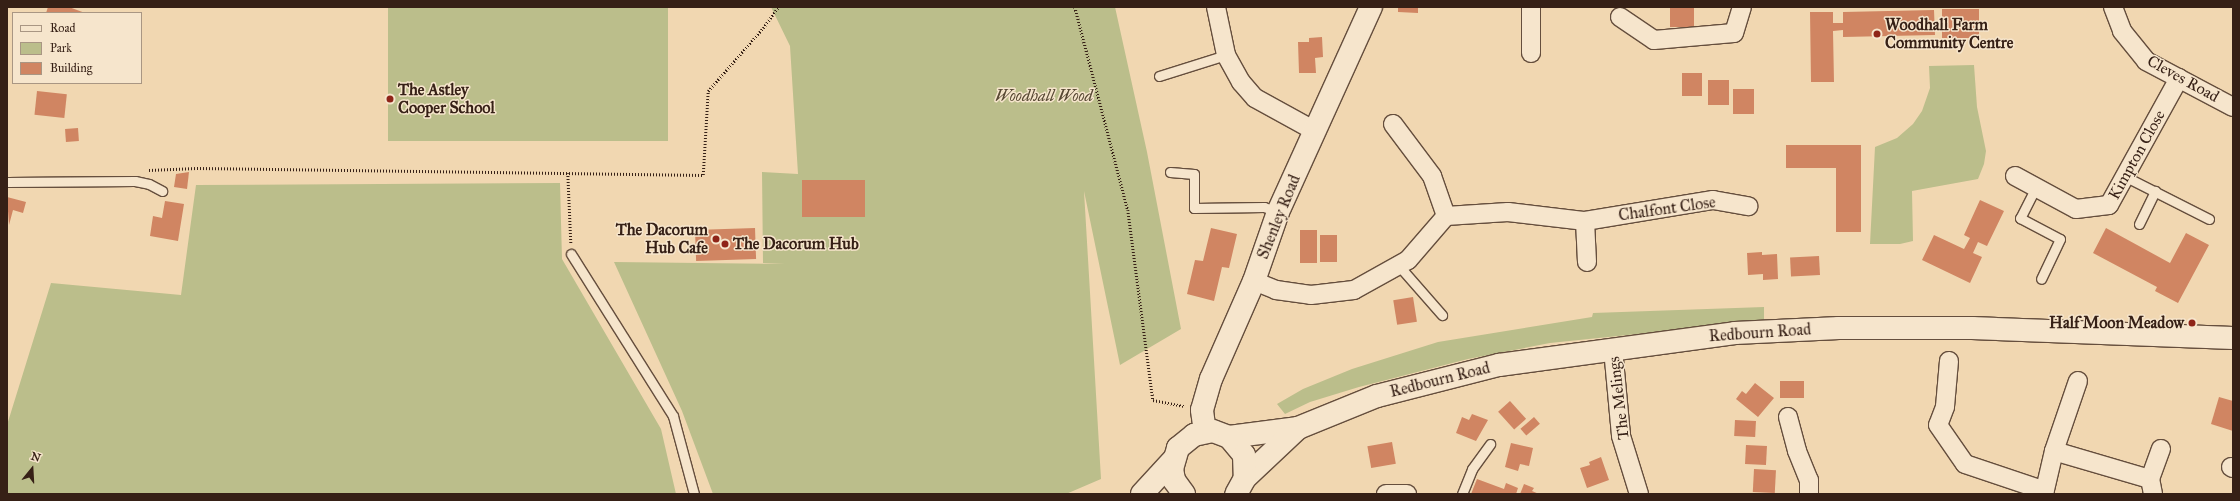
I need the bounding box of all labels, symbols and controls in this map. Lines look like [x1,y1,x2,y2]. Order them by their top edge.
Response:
legend [12,12,142,84]
place label: Woodhall Farm Community Centre [1885,15,2013,53]
text: Road [50,21,76,35]
marker: Woodhall Farm Community Centre [1872,29,1882,39]
text: Park [50,41,72,55]
street label: Cleves Road [2144,51,2222,107]
text: Building [50,61,92,75]
place label: The Astley Cooper School [398,80,495,118]
park label: Woodhall Wood [995,86,1093,106]
marker: The Astley Cooper School [385,94,395,104]
street label: Kimpton Close [2105,107,2169,203]
street label: Shenley Road [1253,172,1305,262]
street label: Chalfont Close [1617,193,1717,225]
place label: The Dacorum Hub Cafe [616,220,708,258]
marker: The Dacorum Hub Cafe [711,234,721,244]
place label: The Dacorum Hub [733,234,859,254]
marker: The Dacorum Hub [720,239,730,249]
place label: Half Moon Meadow [2049,313,2184,333]
marker: Half Moon Meadow [2187,318,2197,328]
street label: Redbourn Road [1708,320,1812,346]
street label: The Melings [1604,355,1634,441]
street label: Redbourn Road [1388,358,1492,402]
north arrow [12,449,52,489]
text: N [29,449,42,465]

